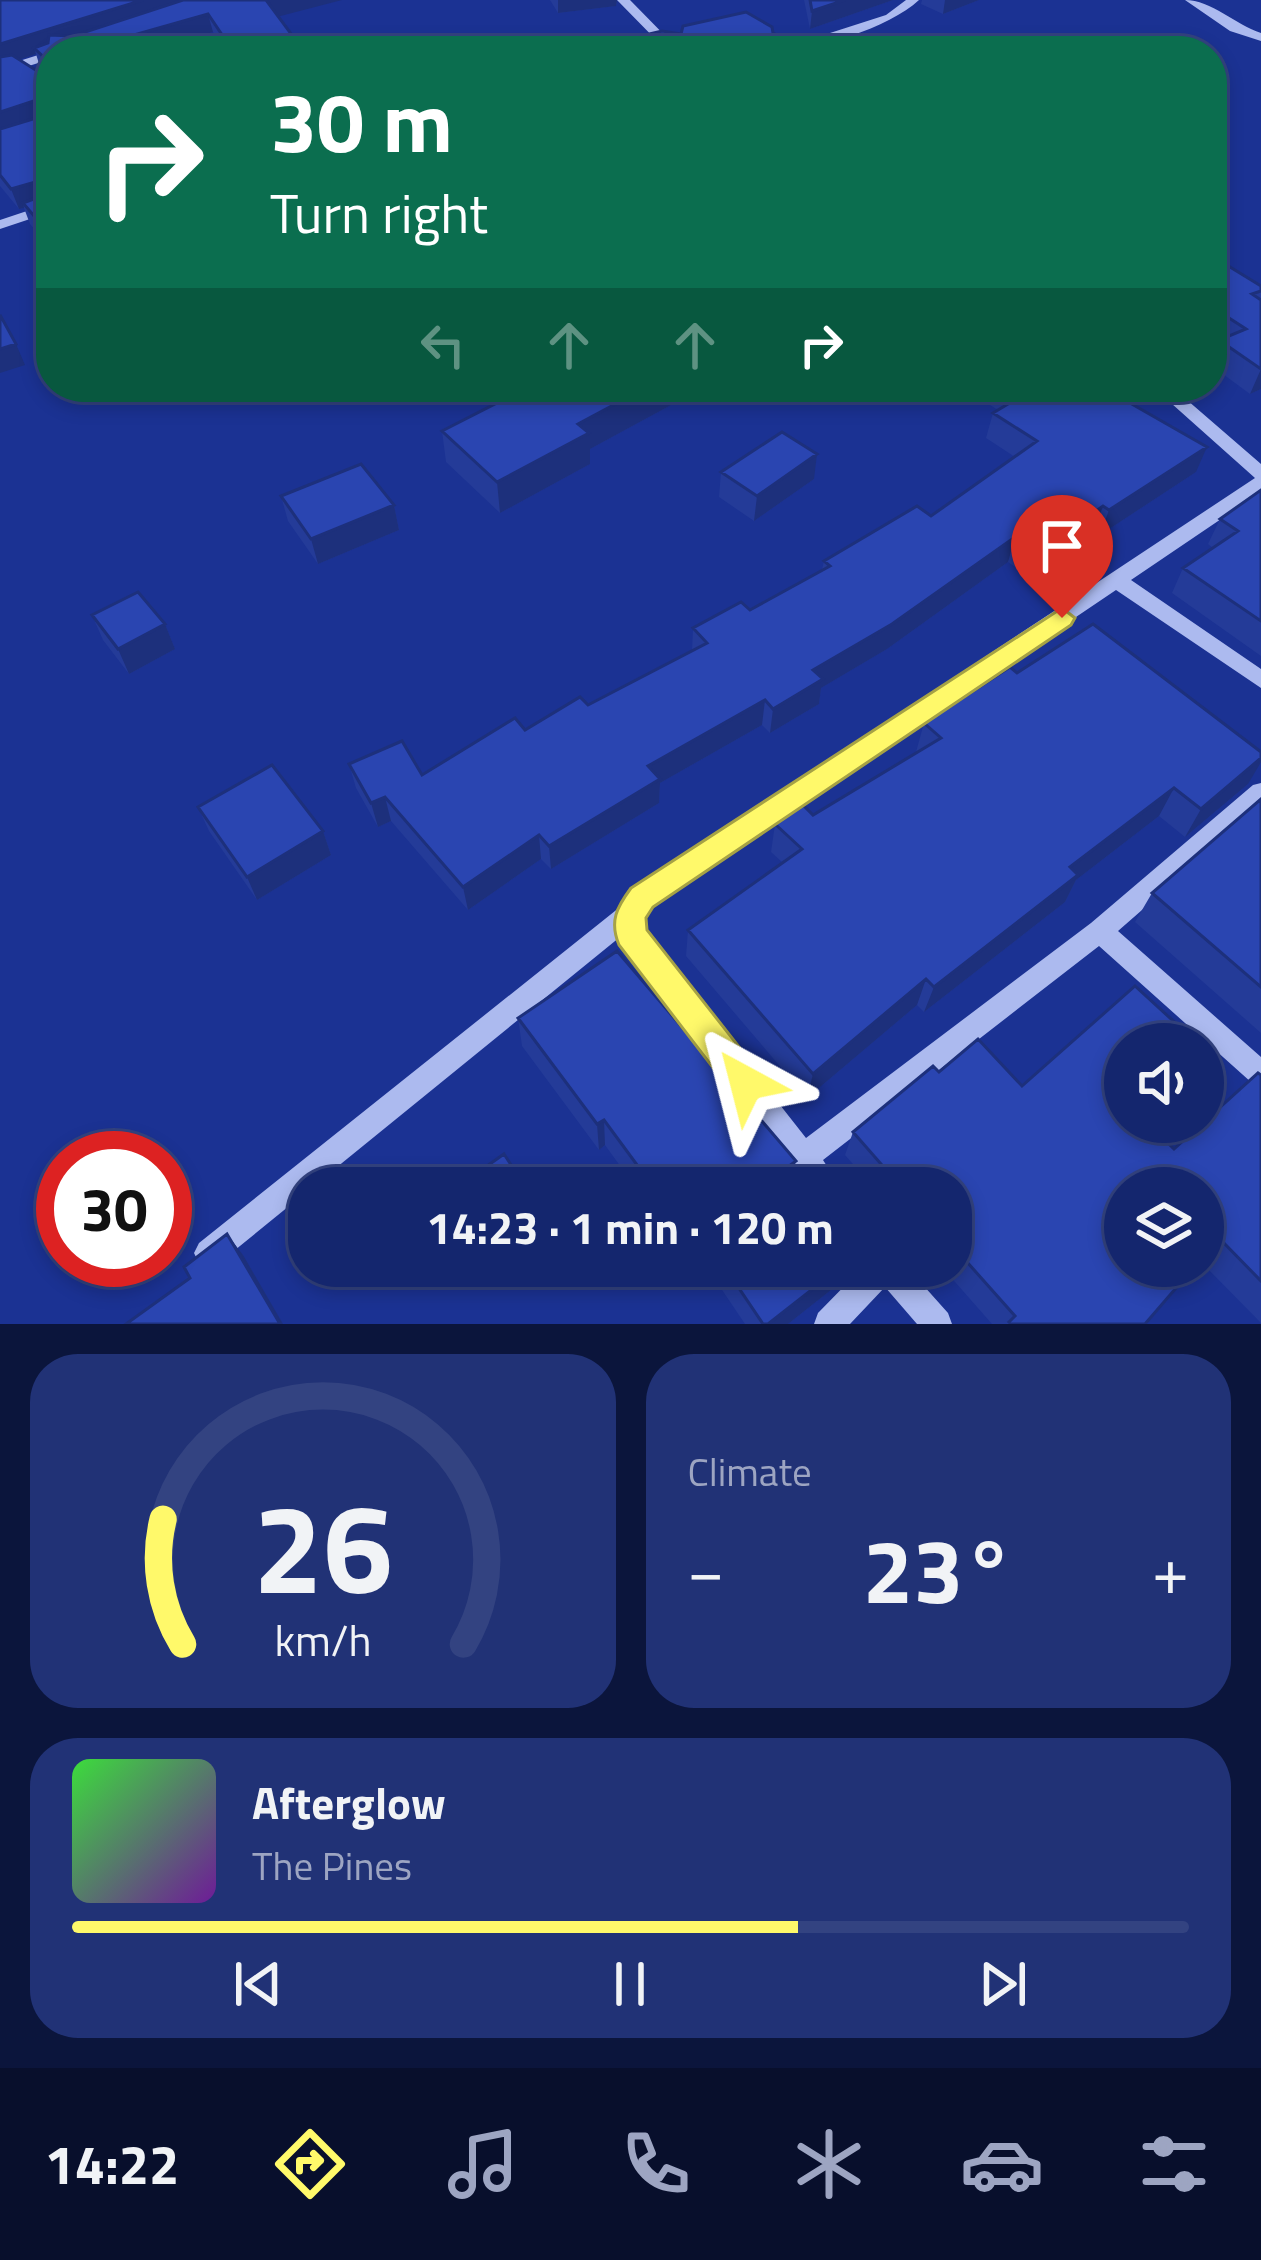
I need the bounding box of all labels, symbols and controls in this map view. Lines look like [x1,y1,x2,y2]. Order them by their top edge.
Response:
text: 30 m [270,57,453,185]
icon: right [72,84,228,240]
text: Turn right [270,172,488,254]
icon: left [410,312,476,378]
icon: ahead [536,312,602,378]
icon: ahead [662,312,728,378]
icon: right [788,312,854,378]
pin [1011,495,1113,618]
icon: arrive [1029,513,1095,579]
position arrow [683,1020,809,1146]
map controls [1104,1023,1224,1287]
button: sound [1104,1023,1224,1143]
speed limit sign: 30 [36,1131,192,1287]
button: layers [1104,1167,1224,1287]
text: 14:23 · 1 min · 120 m [426,1193,834,1261]
text: Climate [688,1442,812,1501]
text: 26 [253,1452,393,1641]
text: 23° [863,1501,1014,1638]
text: − [688,1519,724,1620]
text: + [1152,1519,1189,1620]
text: km/h [274,1607,371,1673]
text: Afterglow [252,1768,446,1836]
text: The Pines [252,1836,412,1895]
icon: previous [225,1951,291,2017]
icon: pause [597,1951,663,2017]
icon: next [970,1951,1036,2017]
icon: directions [268,2122,352,2206]
icon: music [441,2122,525,2206]
icon: phone [614,2122,698,2206]
icon: climate [787,2122,871,2206]
icon: car [960,2122,1044,2206]
icon: filters [1132,2122,1216,2206]
text: 14:22 [44,2123,179,2205]

